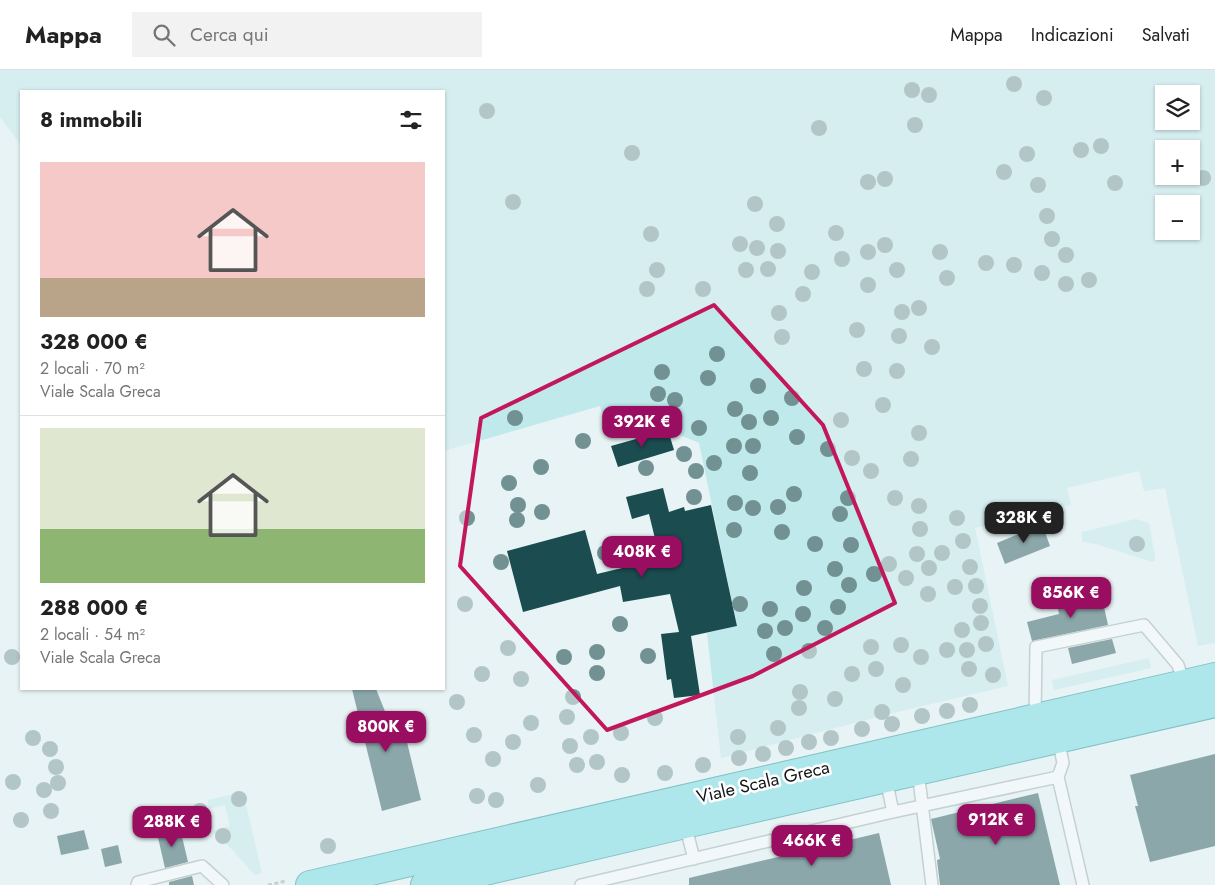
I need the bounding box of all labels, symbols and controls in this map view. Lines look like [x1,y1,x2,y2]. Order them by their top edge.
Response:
search box [132,12,482,57]
text: Mappa [25,17,102,52]
icon: search [150,21,178,49]
text: Cerca qui [190,21,269,48]
text: Mappa [950,22,1003,48]
text: Indicazioni [1031,22,1114,48]
text: Salvati [1142,22,1190,48]
map controls [1155,85,1200,240]
button: layers [1155,85,1200,130]
text: 8 immobili [40,105,142,135]
icon: filters [397,106,425,134]
button: + [1155,140,1200,185]
icon: home [188,195,278,285]
button: − [1155,195,1200,240]
text: 328 000 € [40,327,148,357]
text: 2 locali · 70 m² [40,357,145,380]
text: Viale Scala Greca [40,380,161,403]
pin: 392K € [601,406,683,448]
text: 392K € [613,410,671,433]
icon: home [188,460,278,550]
pin: 328K € [983,502,1065,544]
text: 328K € [996,506,1052,529]
pin: 408K € [601,536,683,578]
text: 408K € [613,540,671,563]
pin: 856K € [1030,576,1112,619]
text: 856K € [1042,581,1100,604]
text: 288 000 € [40,593,148,623]
text: 2 locali · 54 m² [40,623,145,646]
text: Viale Scala Greca [40,646,161,669]
pin: 800K € [345,710,427,753]
text: 800K € [357,715,415,738]
street label: Viale Scala Greca [694,754,832,810]
pin: 912K € [955,804,1037,846]
pin: 288K € [131,806,213,848]
text: 912K € [968,808,1024,831]
text: 288K € [143,810,201,833]
pin: 466K € [771,824,853,867]
text: 466K € [782,829,842,852]

